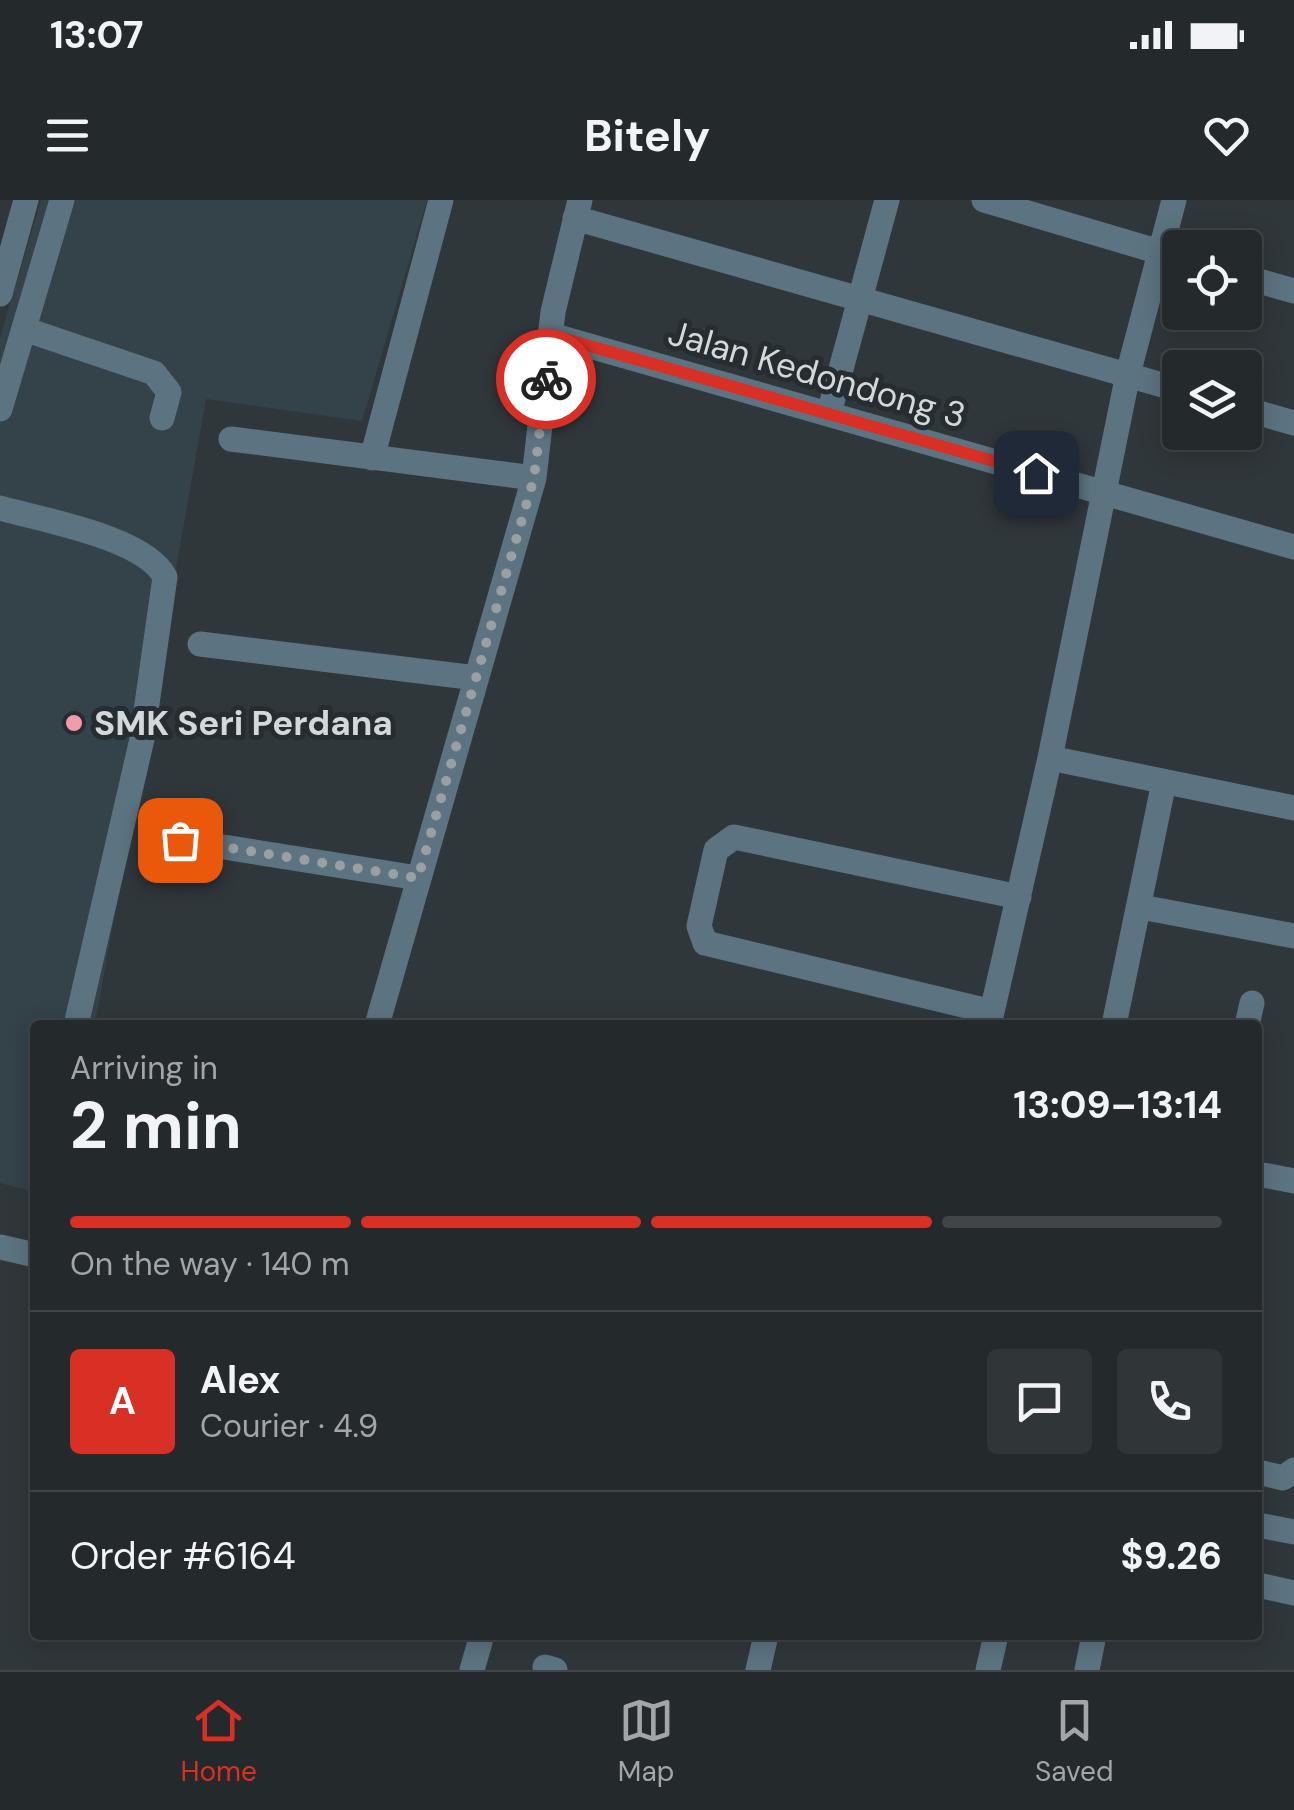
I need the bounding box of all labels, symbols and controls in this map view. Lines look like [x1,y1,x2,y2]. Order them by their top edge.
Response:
text: 13:07 [50,10,143,60]
text: Bitely [584,106,710,165]
icon: menu [40,108,95,163]
icon: heart [1199,108,1254,163]
map controls [1162,230,1262,450]
button: locate [1162,230,1262,330]
street label: Jalan Kedondong 3 [663,310,971,438]
courier [496,329,596,429]
button: layers [1162,350,1262,450]
icon: bike [519,352,574,407]
pin [994,431,1079,516]
icon: home [1009,446,1064,501]
place label: SMK Seri Perdana [94,700,393,746]
marker: SMK Seri Perdana [63,712,85,734]
pin [138,798,223,883]
icon: bag [153,813,208,868]
text: Arriving in [70,1047,218,1089]
text: 13:09–13:14 [1013,1080,1222,1130]
text: 2 min [70,1084,242,1168]
text: On the way · 140 m [70,1243,350,1285]
button: chat [987,1349,1092,1454]
button: phone [1117,1349,1222,1454]
text: Alex [200,1355,280,1405]
text: A [109,1376,136,1426]
text: Courier · 4.9 [200,1405,378,1447]
text: Order #6164 [70,1531,296,1581]
text: $9.26 [1120,1531,1222,1581]
tab: Home [180,1693,257,1790]
tab: Map [618,1693,674,1790]
tab: Saved [1035,1693,1114,1790]

